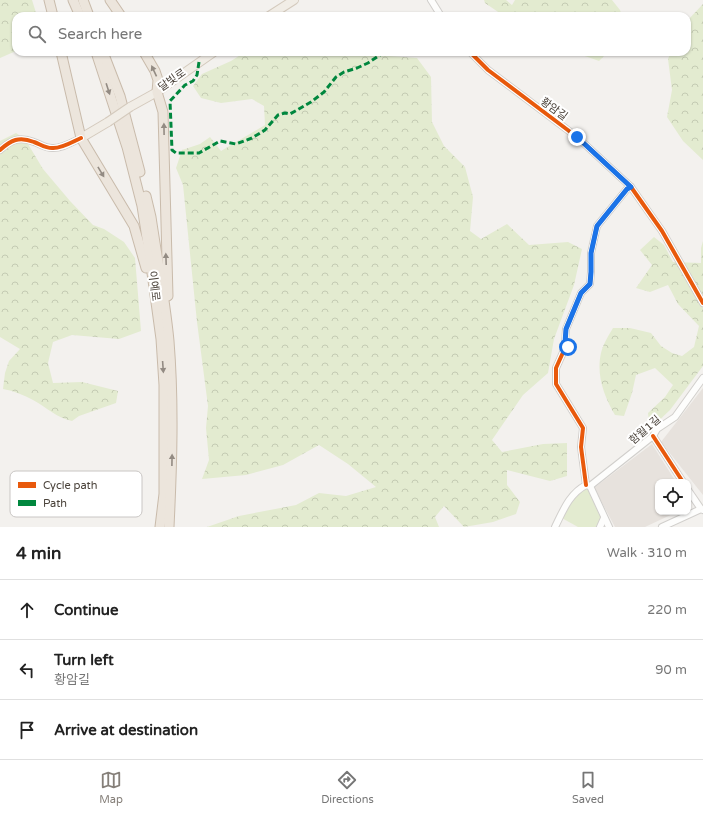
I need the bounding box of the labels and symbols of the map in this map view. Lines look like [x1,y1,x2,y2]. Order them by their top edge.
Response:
one-way arrow [151,65,157,77]
street label: 달빛로 [156,66,188,94]
one-way arrow [106,83,112,95]
street label: 황암길 [538,95,570,123]
one-way arrow [161,122,167,135]
route end [568,128,586,146]
one-way arrow [98,166,105,178]
one-way arrow [163,253,170,265]
street label: 이예로 [146,270,162,302]
route start [559,338,577,356]
one-way arrow [159,361,166,373]
street label: 함월1길 [627,413,663,447]
one-way arrow [169,453,175,466]
legend [10,471,142,517]
text: Cycle path [43,479,98,492]
text: Path [43,497,67,510]

